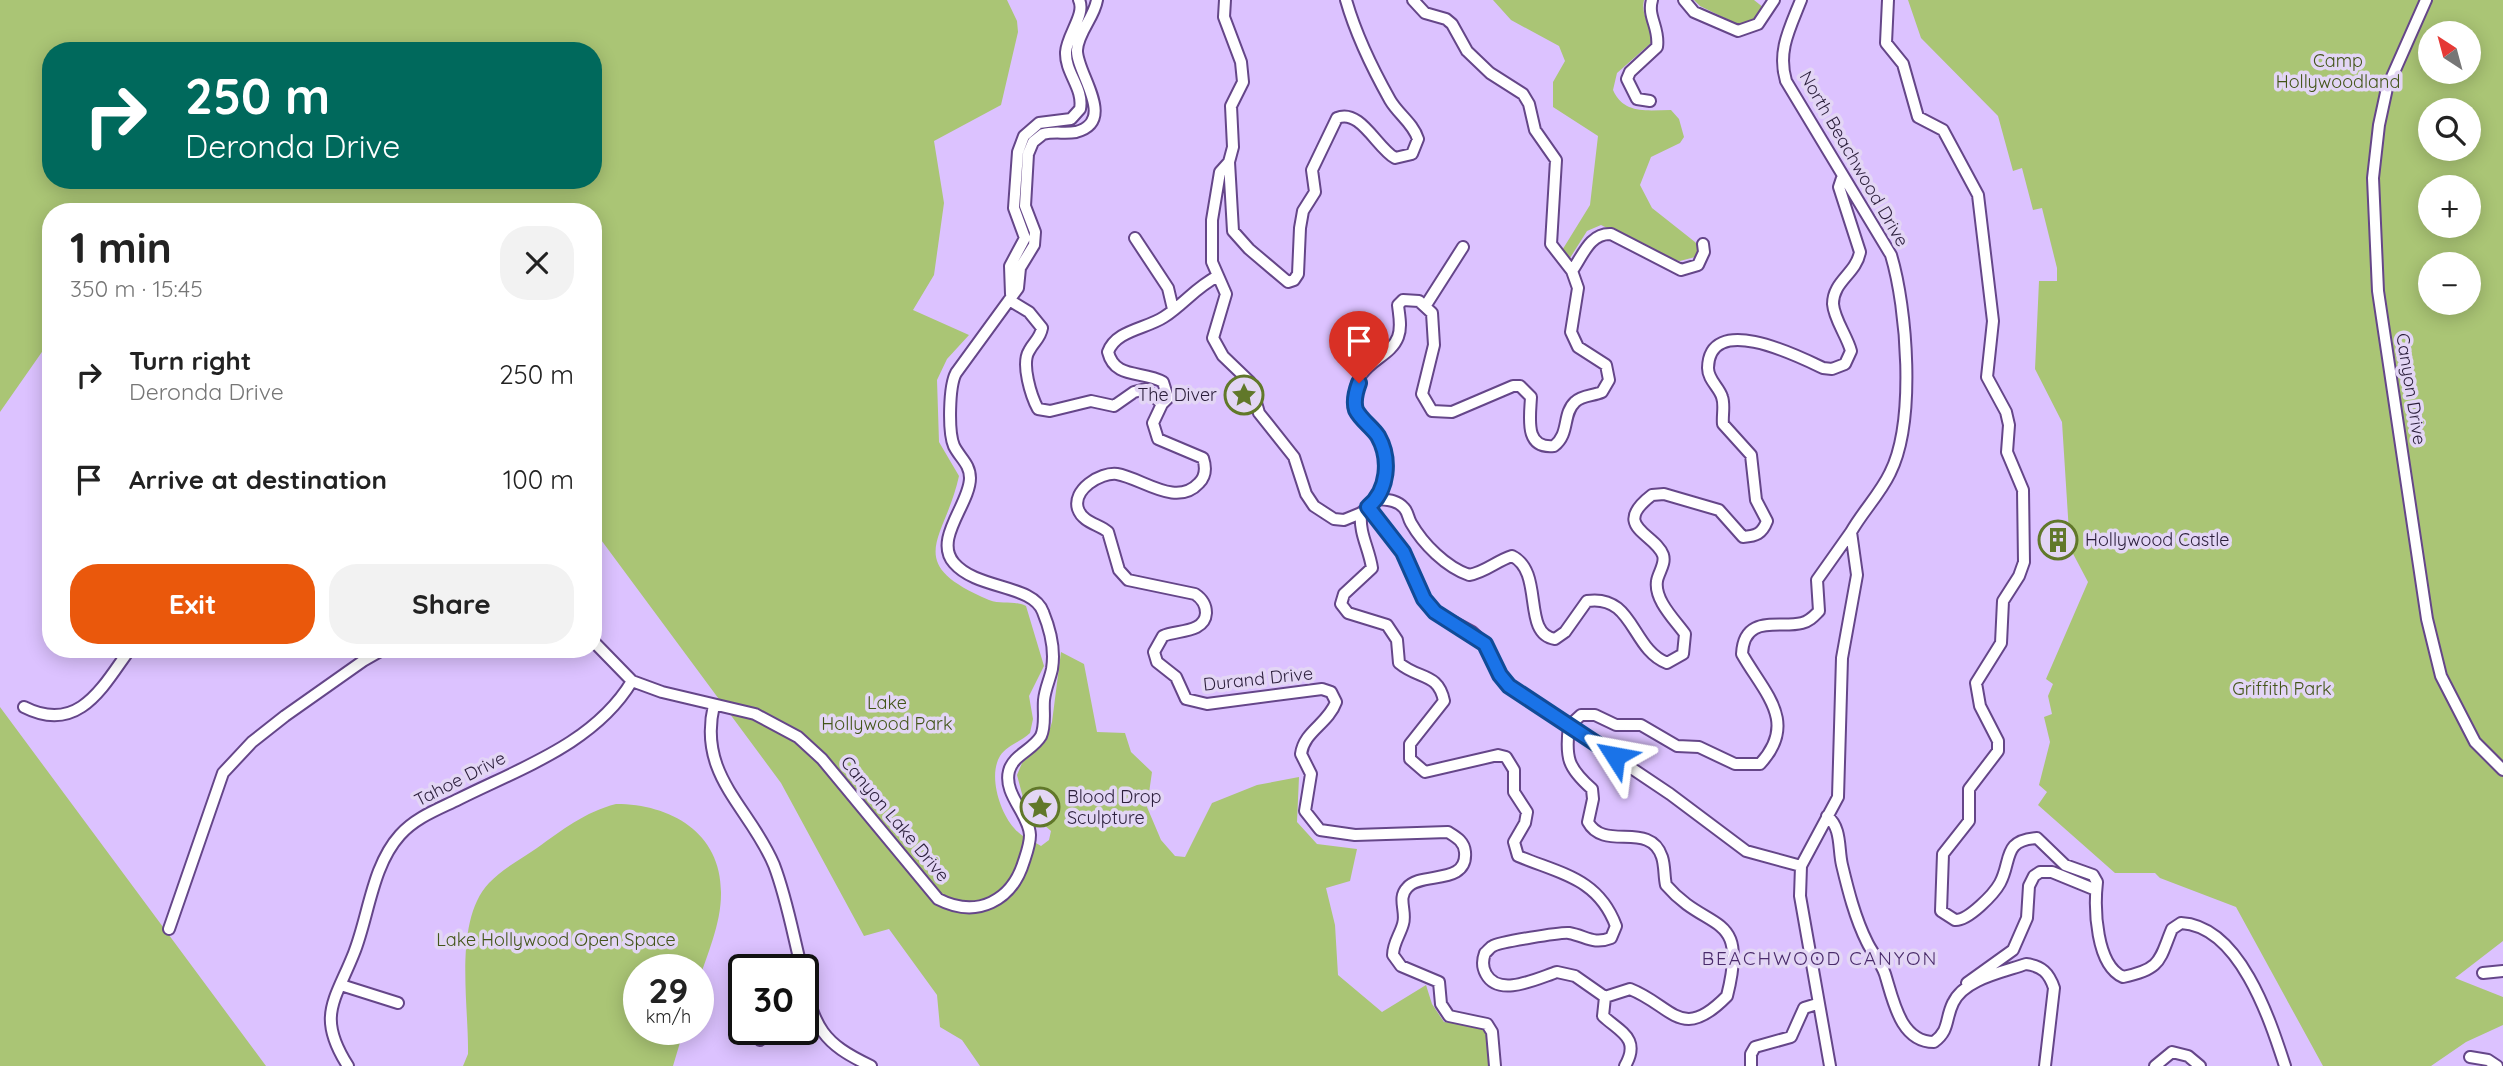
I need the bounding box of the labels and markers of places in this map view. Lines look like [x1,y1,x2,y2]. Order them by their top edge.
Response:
pin [1329,311,1389,383]
place icon: The Diver [1223,374,1265,416]
place label: The Diver [1137,383,1217,406]
building icon: Hollywood Castle [2037,519,2079,561]
place label: Hollywood Castle [2085,528,2230,551]
place label: Blood Drop Sculpture [1067,785,1162,829]
place icon: Blood Drop Sculpture [1019,786,1061,828]

